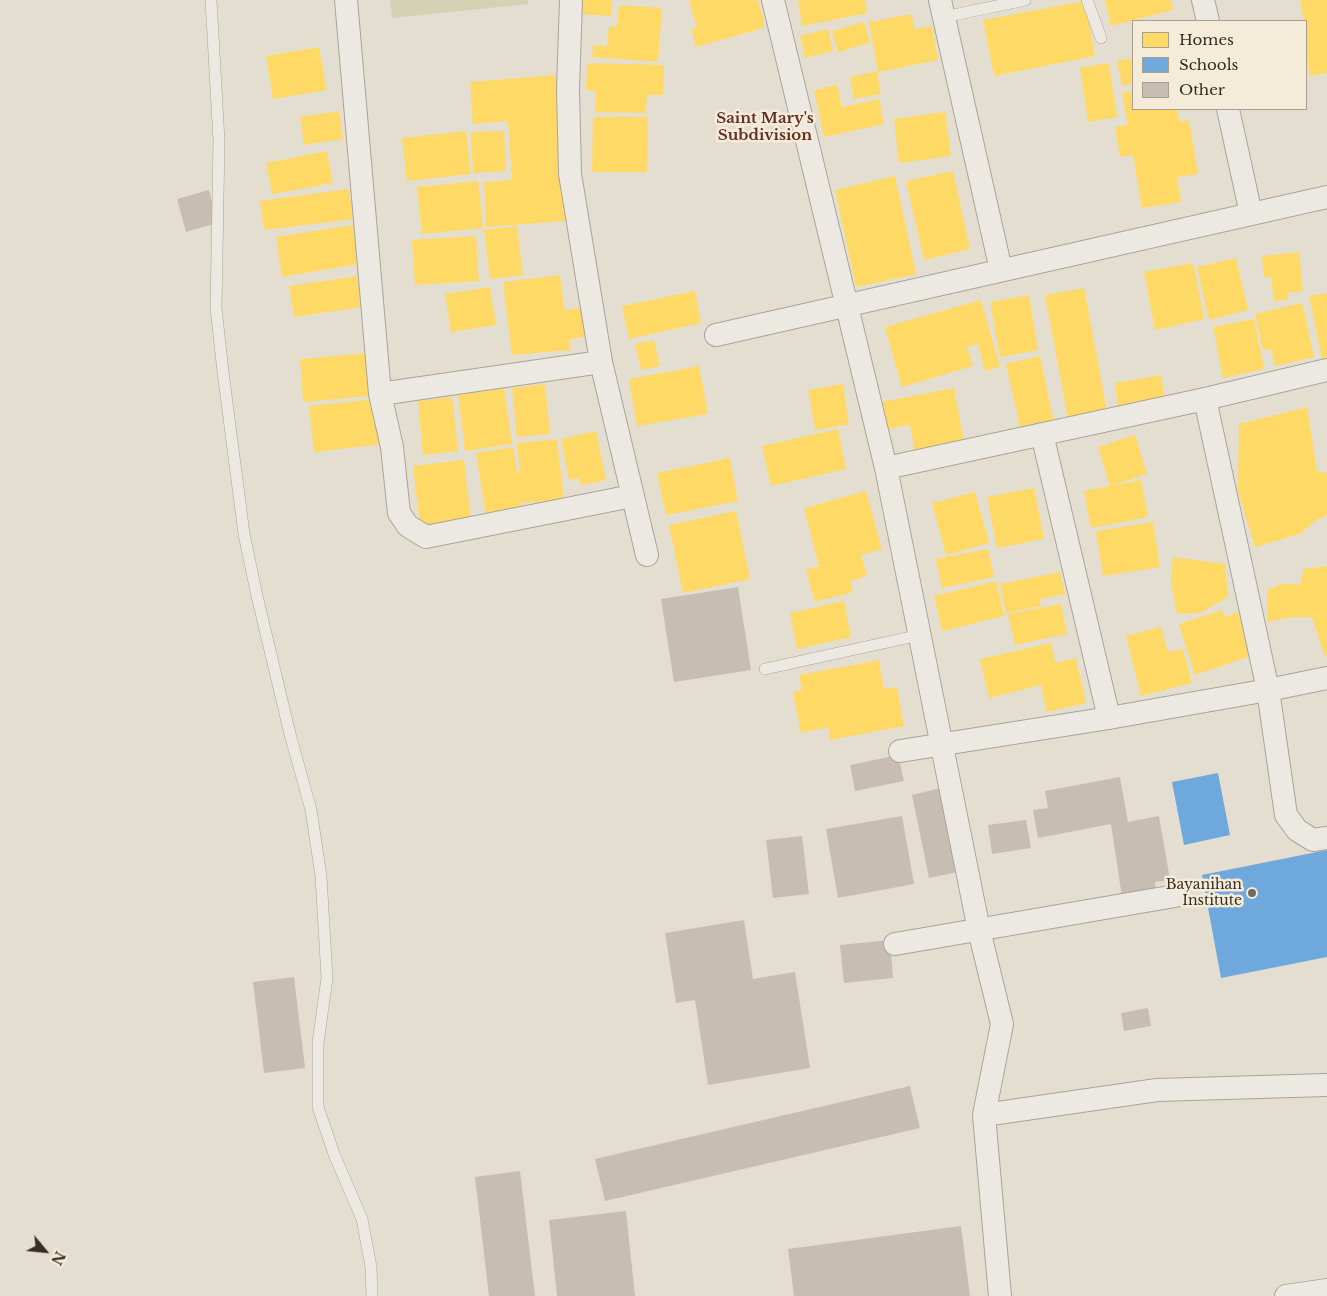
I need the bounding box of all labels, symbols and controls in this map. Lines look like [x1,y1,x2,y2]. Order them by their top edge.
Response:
legend [1132,20,1307,110]
text: Homes [1179,30,1234,49]
text: Schools [1179,55,1238,74]
text: Other [1179,80,1225,99]
district label: Saint Mary's Subdivision [716,110,814,145]
place label: Bayanihan Institute [1166,877,1242,910]
marker: Bayanihan Institute [1246,887,1258,899]
north arrow [20,1226,70,1276]
text: N [47,1248,69,1268]

